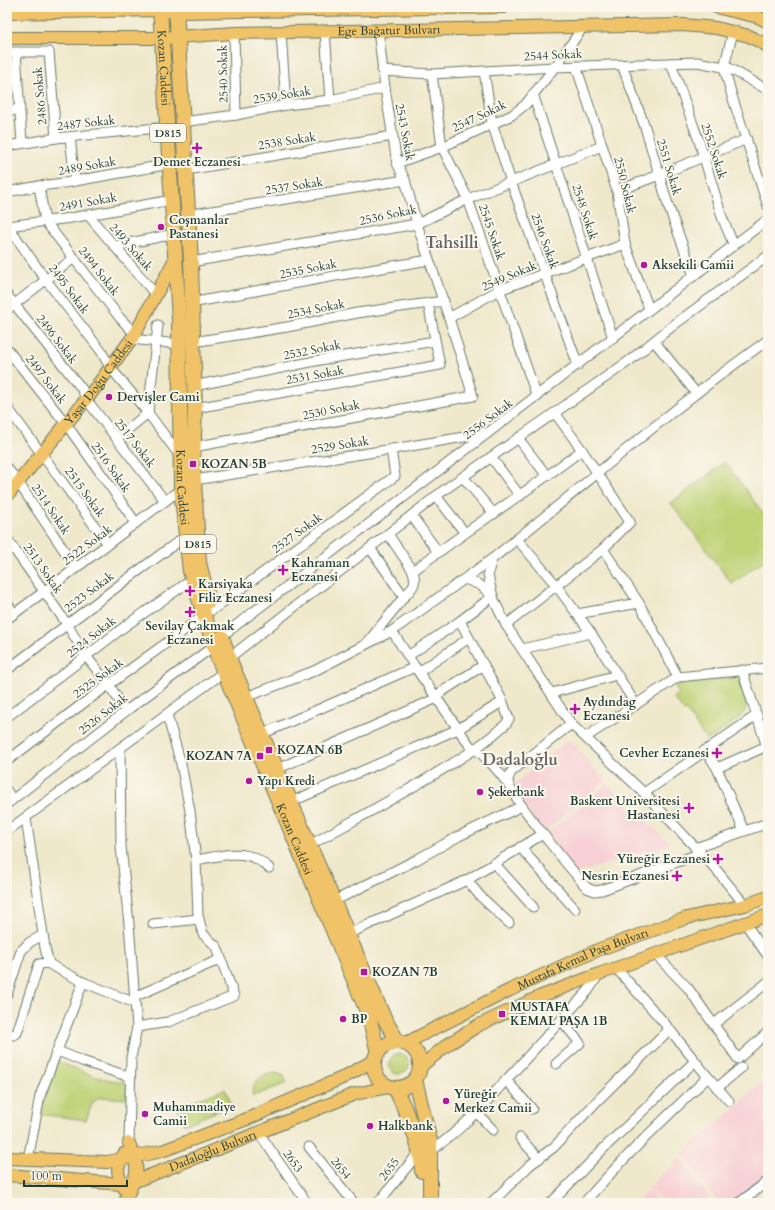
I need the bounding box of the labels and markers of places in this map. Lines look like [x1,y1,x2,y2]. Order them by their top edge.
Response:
marker: Demet Eczanesi [192,143,202,153]
place label: Demet Eczanesi [153,154,241,170]
place label: Coşmanlar Pastanesi [169,212,229,242]
marker: Coşmanlar Pastanesi [156,222,166,232]
place label: Aksekili Camii [652,257,734,273]
marker: Aksekili Camii [639,260,649,270]
place label: Dervişler Cami [117,389,200,405]
marker: Dervişler Cami [104,392,114,402]
place label: KOZAN 5B [201,456,267,472]
marker: KOZAN 5B [188,459,198,469]
place label: Kahraman Eczanesi [291,555,350,585]
marker: Kahraman Eczanesi [278,565,288,575]
place label: Karsiyaka Filiz Eczanesi [198,576,272,606]
marker: Karsiyaka Filiz Eczanesi [185,586,195,596]
marker: Sevilay Çakmak Eczanesi [185,607,195,617]
place label: Sevilay Çakmak Eczanesi [145,618,235,648]
place label: Aydındag Eczanesi [583,694,637,724]
marker: Aydındag Eczanesi [570,704,580,714]
place label: KOZAN 6B [277,742,343,758]
marker: KOZAN 6B [264,745,274,755]
place label: Cevher Eczanesi [619,745,709,761]
place label: KOZAN 7A [186,748,252,764]
marker: Cevher Eczanesi [712,748,722,758]
marker: KOZAN 7A [255,751,265,761]
place label: Yapı Kredi [257,773,315,789]
marker: Yapı Kredi [244,776,254,786]
place label: Şekerbank [488,784,545,800]
marker: Şekerbank [475,787,485,797]
place label: Baskent Universitesi Hastanesi [570,793,680,823]
marker: Baskent Universitesi Hastanesi [683,802,695,814]
place label: Yüreğir Eczanesi [617,851,710,867]
marker: Yüreğir Eczanesi [713,854,723,864]
place label: Nesrin Eczanesi [581,868,669,884]
marker: Nesrin Eczanesi [672,871,682,881]
place label: KOZAN 7B [372,964,438,980]
marker: KOZAN 7B [359,967,369,977]
place label: MUSTAFA KEMAL PAŞA 1B [510,999,608,1029]
marker: MUSTAFA KEMAL PAŞA 1B [497,1009,507,1019]
place label: BP [351,1011,368,1027]
marker: BP [338,1014,348,1024]
place label: Yüreğir Merkez Camii [454,1086,532,1116]
marker: Yüreğir Merkez Camii [441,1096,451,1106]
place label: Muhammadiye Camii [153,1099,236,1129]
marker: Muhammadiye Camii [140,1109,150,1119]
place label: Halkbank [378,1118,434,1134]
marker: Halkbank [365,1121,375,1131]

